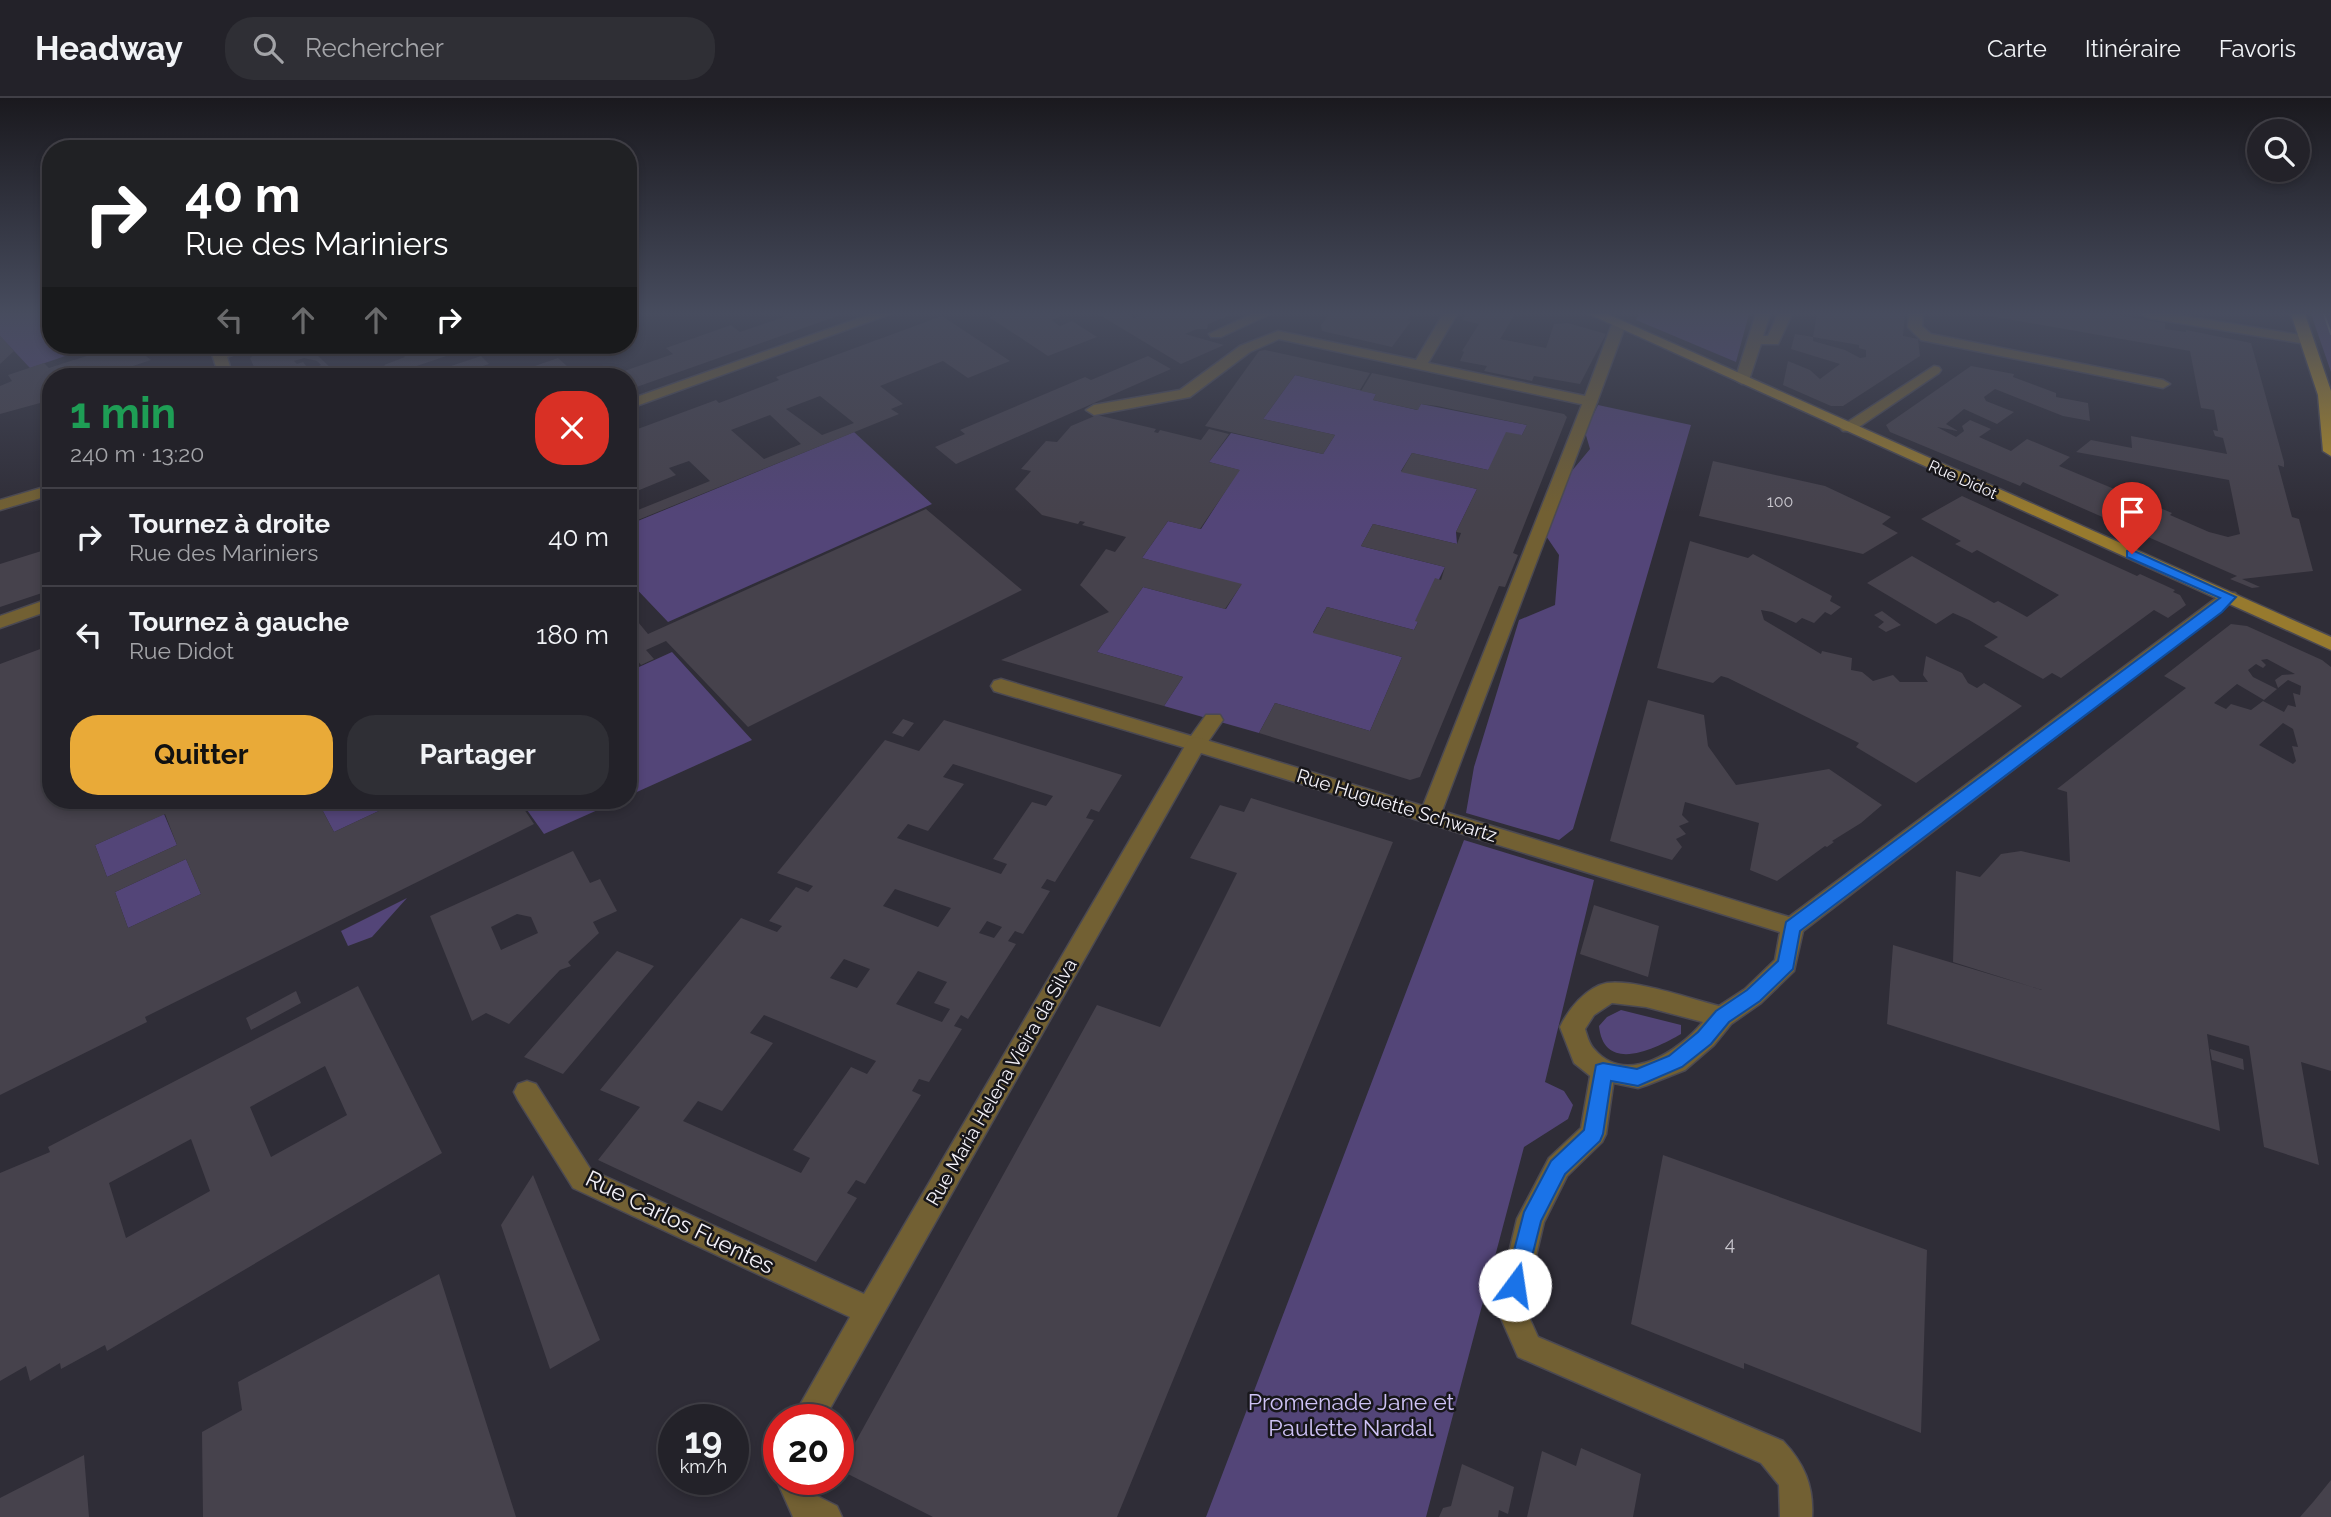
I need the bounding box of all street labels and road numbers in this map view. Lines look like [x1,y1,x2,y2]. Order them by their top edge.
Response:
street label: Rue Didot [1926,456,2001,503]
street label: Rue Huguette Schwartz [1294,764,1500,846]
street label: Rue Maria Helena Vieira da Silva [921,955,1081,1209]
street label: Rue Carlos Fuentes [581,1164,779,1279]

